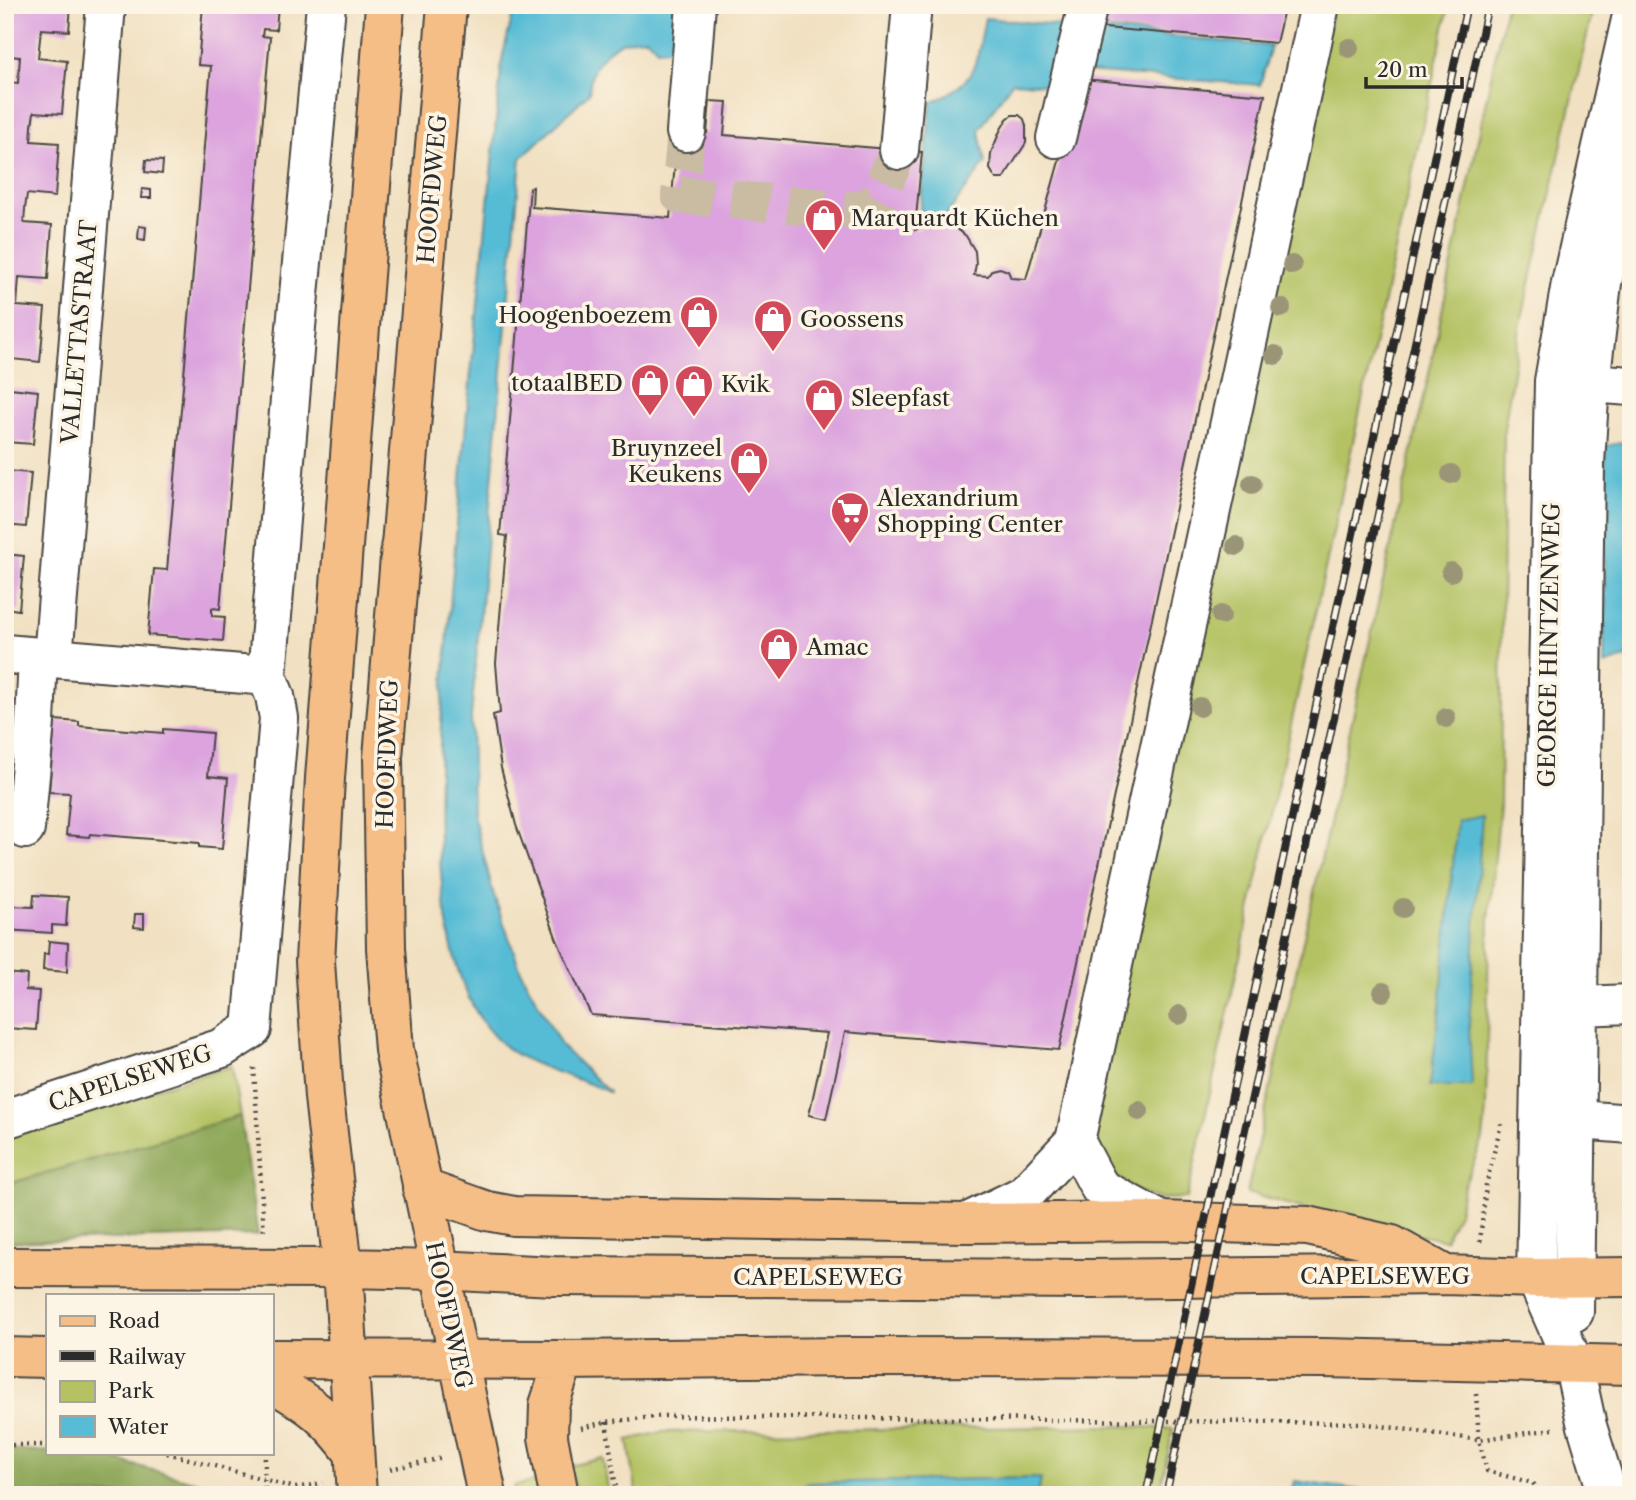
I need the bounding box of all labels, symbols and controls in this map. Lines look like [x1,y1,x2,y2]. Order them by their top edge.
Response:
scale bar [1366,46,1463,90]
text: 20 m [1377,57,1428,82]
street label: HOOFDWEG [412,113,452,265]
shop icon: Marquardt Küchen [803,197,845,252]
place label: Marquardt Küchen [851,204,1059,232]
street label: VALLETTASTRAAT [55,218,103,446]
shop icon: Hoogenboezem [678,294,720,349]
shop icon: Goossens [752,298,794,353]
place label: Hoogenboezem [498,301,672,329]
place label: Goossens [800,305,904,333]
shop icon: totaalBED [629,362,671,417]
shop icon: Kvik [673,363,715,418]
place label: totaalBED [511,369,623,397]
place label: Kvik [721,370,771,398]
shop icon: Sleepfast [803,377,845,432]
place label: Sleepfast [851,384,950,412]
place label: Bruynzeel Keukens [611,434,722,488]
shop icon: Bruynzeel Keukens [728,440,770,495]
place label: Alexandrium Shopping Center [876,484,1063,538]
supermarket icon: Alexandrium Shopping Center [829,490,871,545]
street label: GEORGE HINTZENWEG [1533,502,1565,788]
shop icon: Amac [758,626,800,681]
place label: Amac [805,633,869,661]
street label: HOOFDWEG [370,679,404,829]
street label: CAPELSEWEG [45,1038,215,1118]
street label: HOOFDWEG [420,1239,478,1391]
street label: CAPELSEWEG [1300,1262,1470,1290]
street label: CAPELSEWEG [733,1263,903,1291]
legend [46,1294,273,1454]
text: Road [108,1308,160,1333]
text: Railway [108,1344,186,1369]
text: Park [108,1378,154,1403]
text: Water [107,1414,168,1439]

